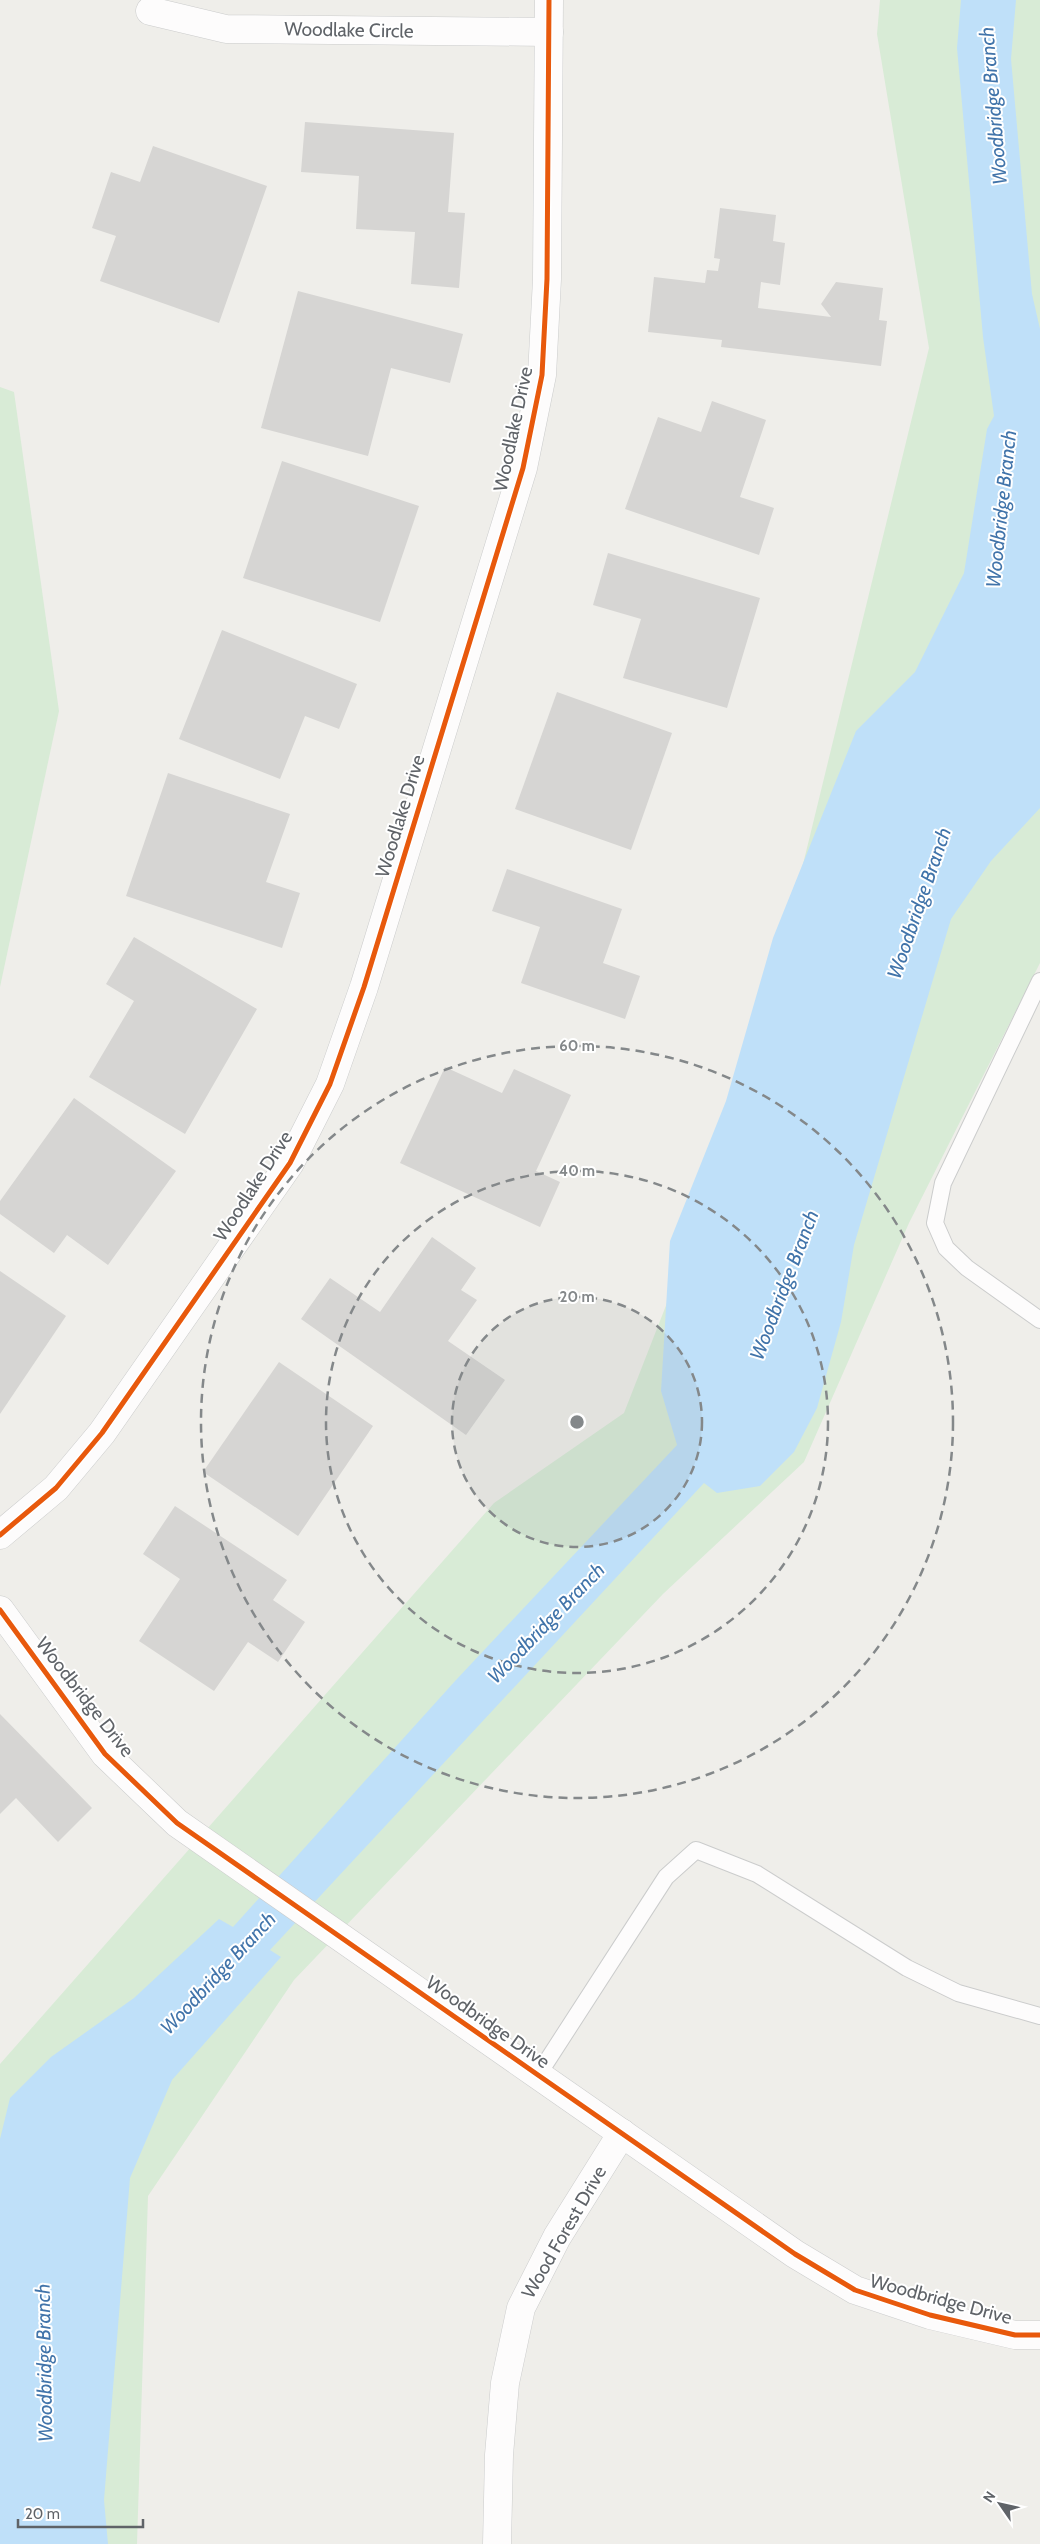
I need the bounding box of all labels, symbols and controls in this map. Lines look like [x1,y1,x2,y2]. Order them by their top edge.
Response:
street label: Woodlake Circle [284,17,414,43]
water label: Woodbridge Branch [974,26,1012,186]
street label: Woodlake Drive [489,364,538,494]
water label: Woodbridge Branch [981,429,1021,589]
street label: Woodlake Drive [370,752,430,880]
water label: Woodbridge Branch [882,824,956,982]
text: 60 m [559,1037,595,1055]
street label: Woodlake Drive [209,1126,297,1246]
text: 40 m [559,1162,595,1180]
water label: Woodbridge Branch [744,1207,824,1363]
text: 20 m [560,1288,594,1306]
centre of rings [568,1413,586,1431]
water label: Woodbridge Branch [482,1558,610,1688]
street label: Woodbridge Drive [31,1632,139,1762]
water label: Woodbridge Branch [155,1907,281,2039]
street label: Woodbridge Drive [422,1971,555,2073]
street label: Wood Forest Drive [517,2161,611,2302]
street label: Woodbridge Drive [868,2269,1015,2329]
water label: Woodbridge Branch [31,2284,57,2442]
north arrow [975,2479,1025,2529]
text: N [979,2488,999,2506]
scale bar [18,2496,142,2528]
text: 20 m [25,2505,60,2523]

